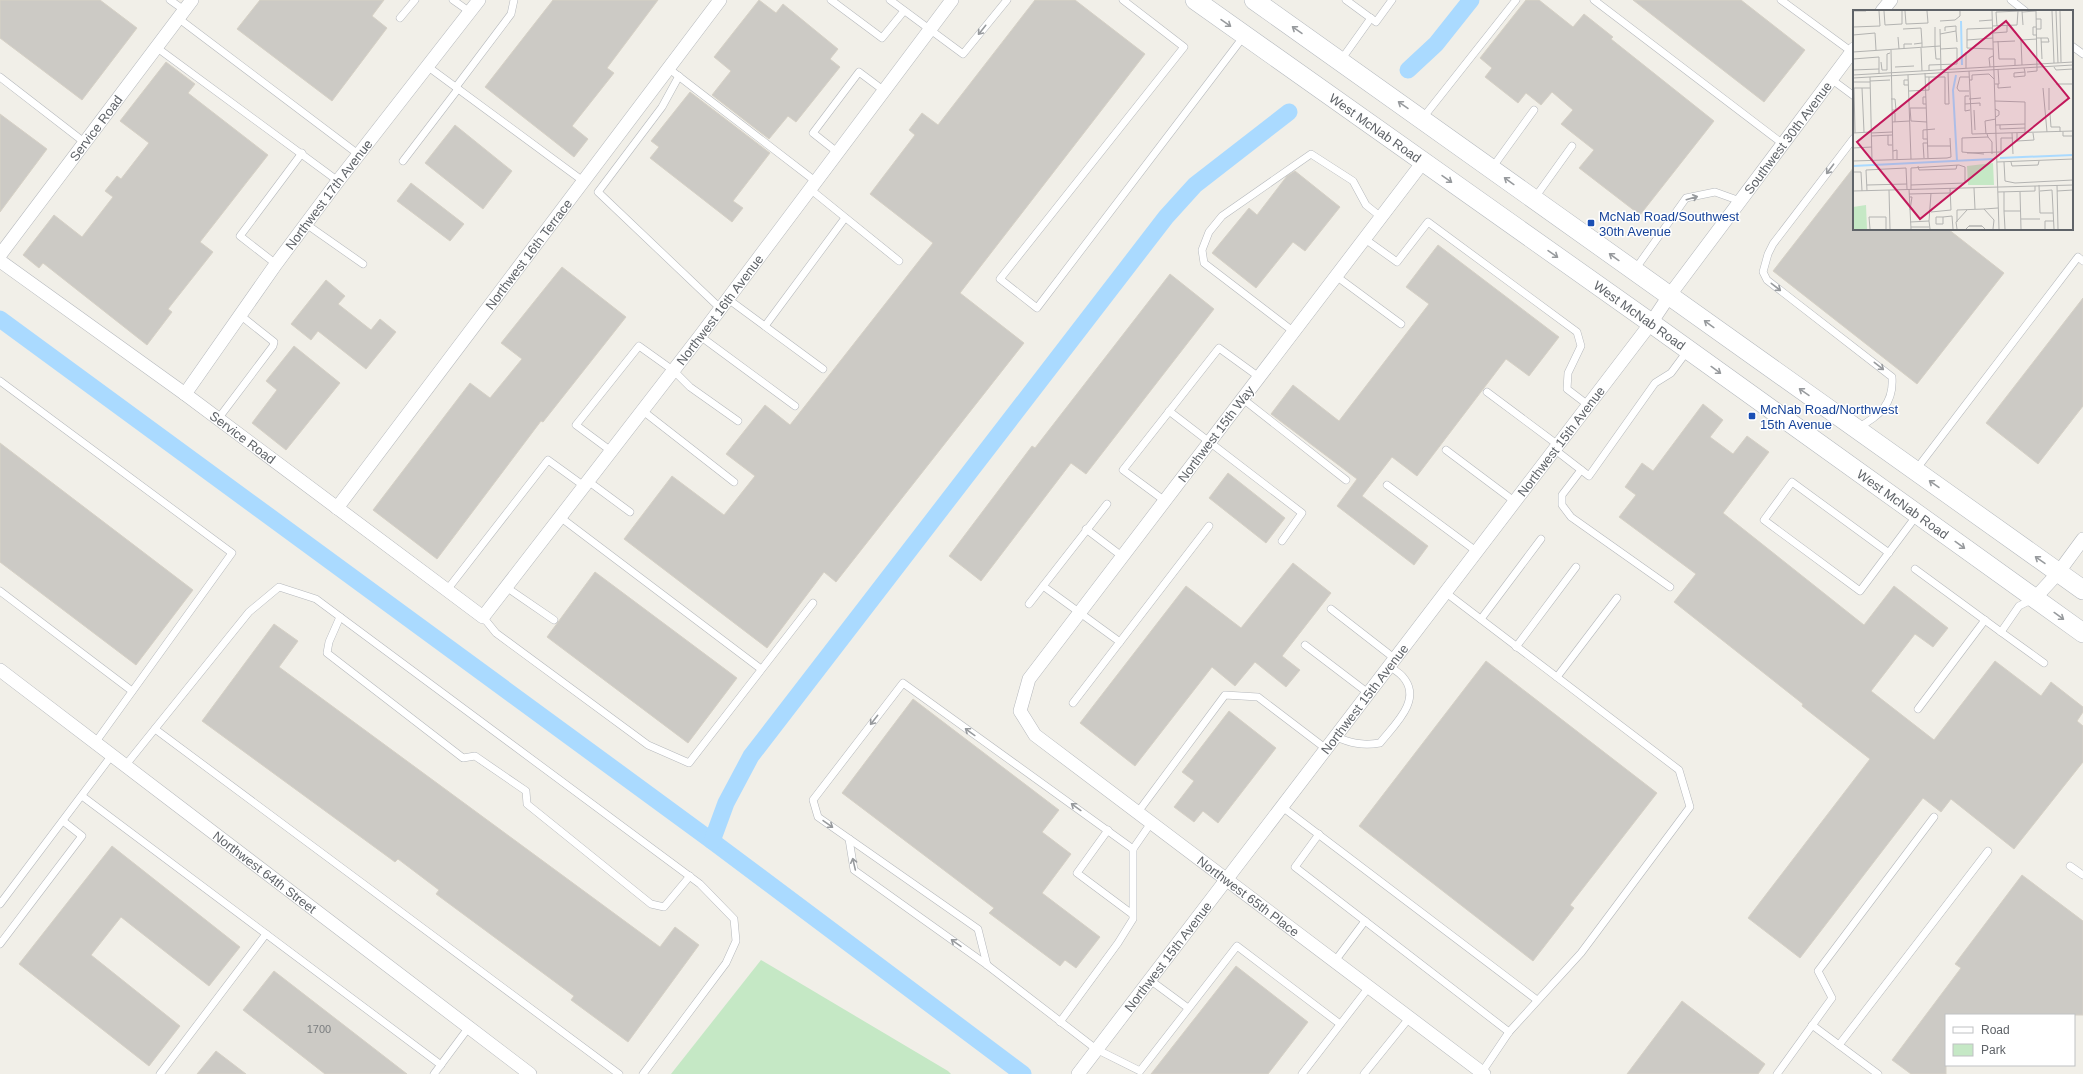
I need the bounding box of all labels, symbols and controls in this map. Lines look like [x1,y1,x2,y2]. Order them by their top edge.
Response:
inset map [1853,10,2073,230]
one-way arrow [1221,19,1232,27]
one-way arrow [978,25,987,36]
one-way arrow [1292,26,1303,34]
street label: Southwest 30th Avenue [1741,78,1835,197]
street label: West McNab Road [1327,90,1424,165]
street label: Service Road [66,92,125,164]
one-way arrow [1398,101,1409,109]
street label: Northwest 17th Avenue [282,136,375,252]
one-way arrow [1826,164,1835,175]
one-way arrow [1441,175,1452,183]
one-way arrow [1503,177,1514,185]
one-way arrow [1685,194,1698,201]
street label: Northwest 16th Terrace [482,196,575,312]
place label: McNab Road/Southwest 30th Avenue [1599,209,1740,239]
marker: McNab Road/Southwest 30th Avenue [1586,218,1596,228]
one-way arrow [1547,250,1558,258]
street label: Northwest 16th Avenue [673,251,766,368]
one-way arrow [1609,253,1620,261]
street label: West McNab Road [1591,277,1688,353]
one-way arrow [1770,282,1781,291]
one-way arrow [1703,320,1714,328]
one-way arrow [1873,362,1884,370]
one-way arrow [1710,366,1721,374]
street label: Northwest 15th Way [1175,383,1257,485]
street label: Northwest 15th Avenue [1514,383,1608,499]
one-way arrow [1798,388,1809,396]
place label: McNab Road/Northwest 15th Avenue [1760,402,1898,432]
street label: Service Road [207,408,279,467]
marker: McNab Road/Northwest 15th Avenue [1747,411,1757,421]
street label: West McNab Road [1854,466,1952,542]
one-way arrow [1929,480,1940,488]
one-way arrow [1955,541,1966,549]
one-way arrow [2035,556,2046,564]
one-way arrow [2053,612,2064,620]
street label: Northwest 15th Avenue [1318,641,1411,757]
one-way arrow [870,715,878,726]
one-way arrow [965,728,976,736]
one-way arrow [1071,803,1082,811]
one-way arrow [822,820,833,828]
street label: Northwest 64th Street [210,828,320,916]
street label: Northwest 65th Place [1195,853,1302,939]
one-way arrow [849,858,857,871]
street label: Northwest 15th Avenue [1121,898,1214,1014]
one-way arrow [950,938,961,947]
legend [1945,1014,2075,1066]
house number: 1700 [307,1023,331,1035]
text: Road [1981,1023,2010,1037]
text: Park [1981,1043,2007,1057]

